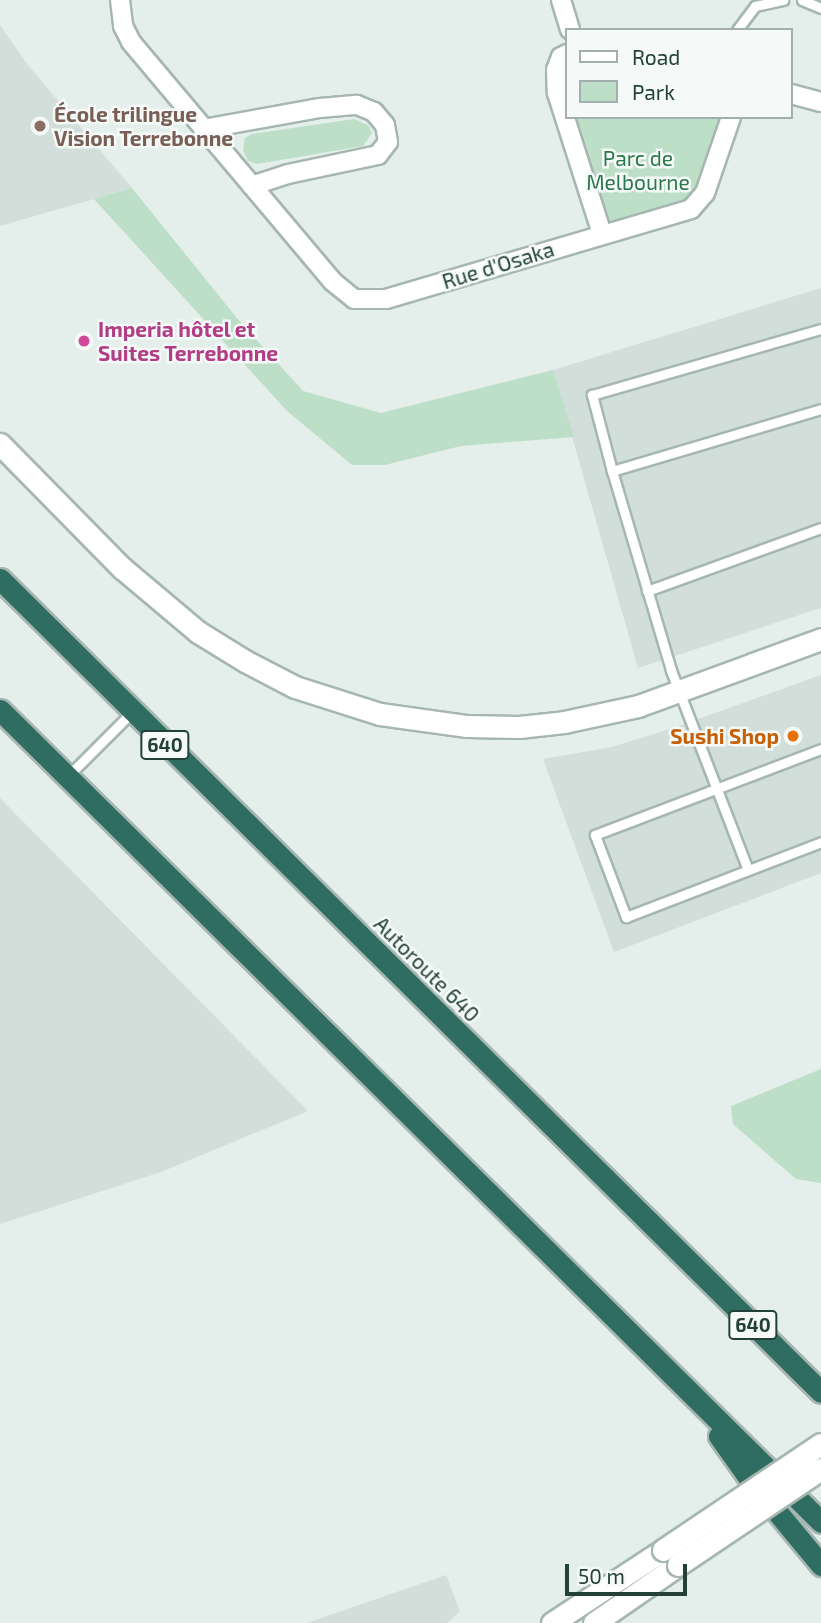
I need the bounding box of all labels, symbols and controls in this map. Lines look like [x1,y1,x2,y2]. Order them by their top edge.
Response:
legend [566,28,793,119]
text: Road [632,44,680,69]
text: Park [632,79,675,104]
place label: École trilingue Vision Terrebonne [54,101,234,151]
marker: École trilingue Vision Terrebonne [32,118,48,134]
park label: Parc de Melbourne [586,145,690,195]
street label: Rue d'Osaka [439,236,557,294]
place label: Imperia hôtel et Suites Terrebonne [98,316,279,366]
marker: Imperia hôtel et Suites Terrebonne [76,333,92,349]
place label: Sushi Shop [670,723,779,749]
marker: Sushi Shop [785,728,801,744]
road number: 640 [139,730,191,760]
street label: Autoroute 640 [369,911,485,1027]
road number: 640 [727,1310,779,1340]
scale bar [569,1550,692,1594]
text: 50 m [578,1563,625,1588]

